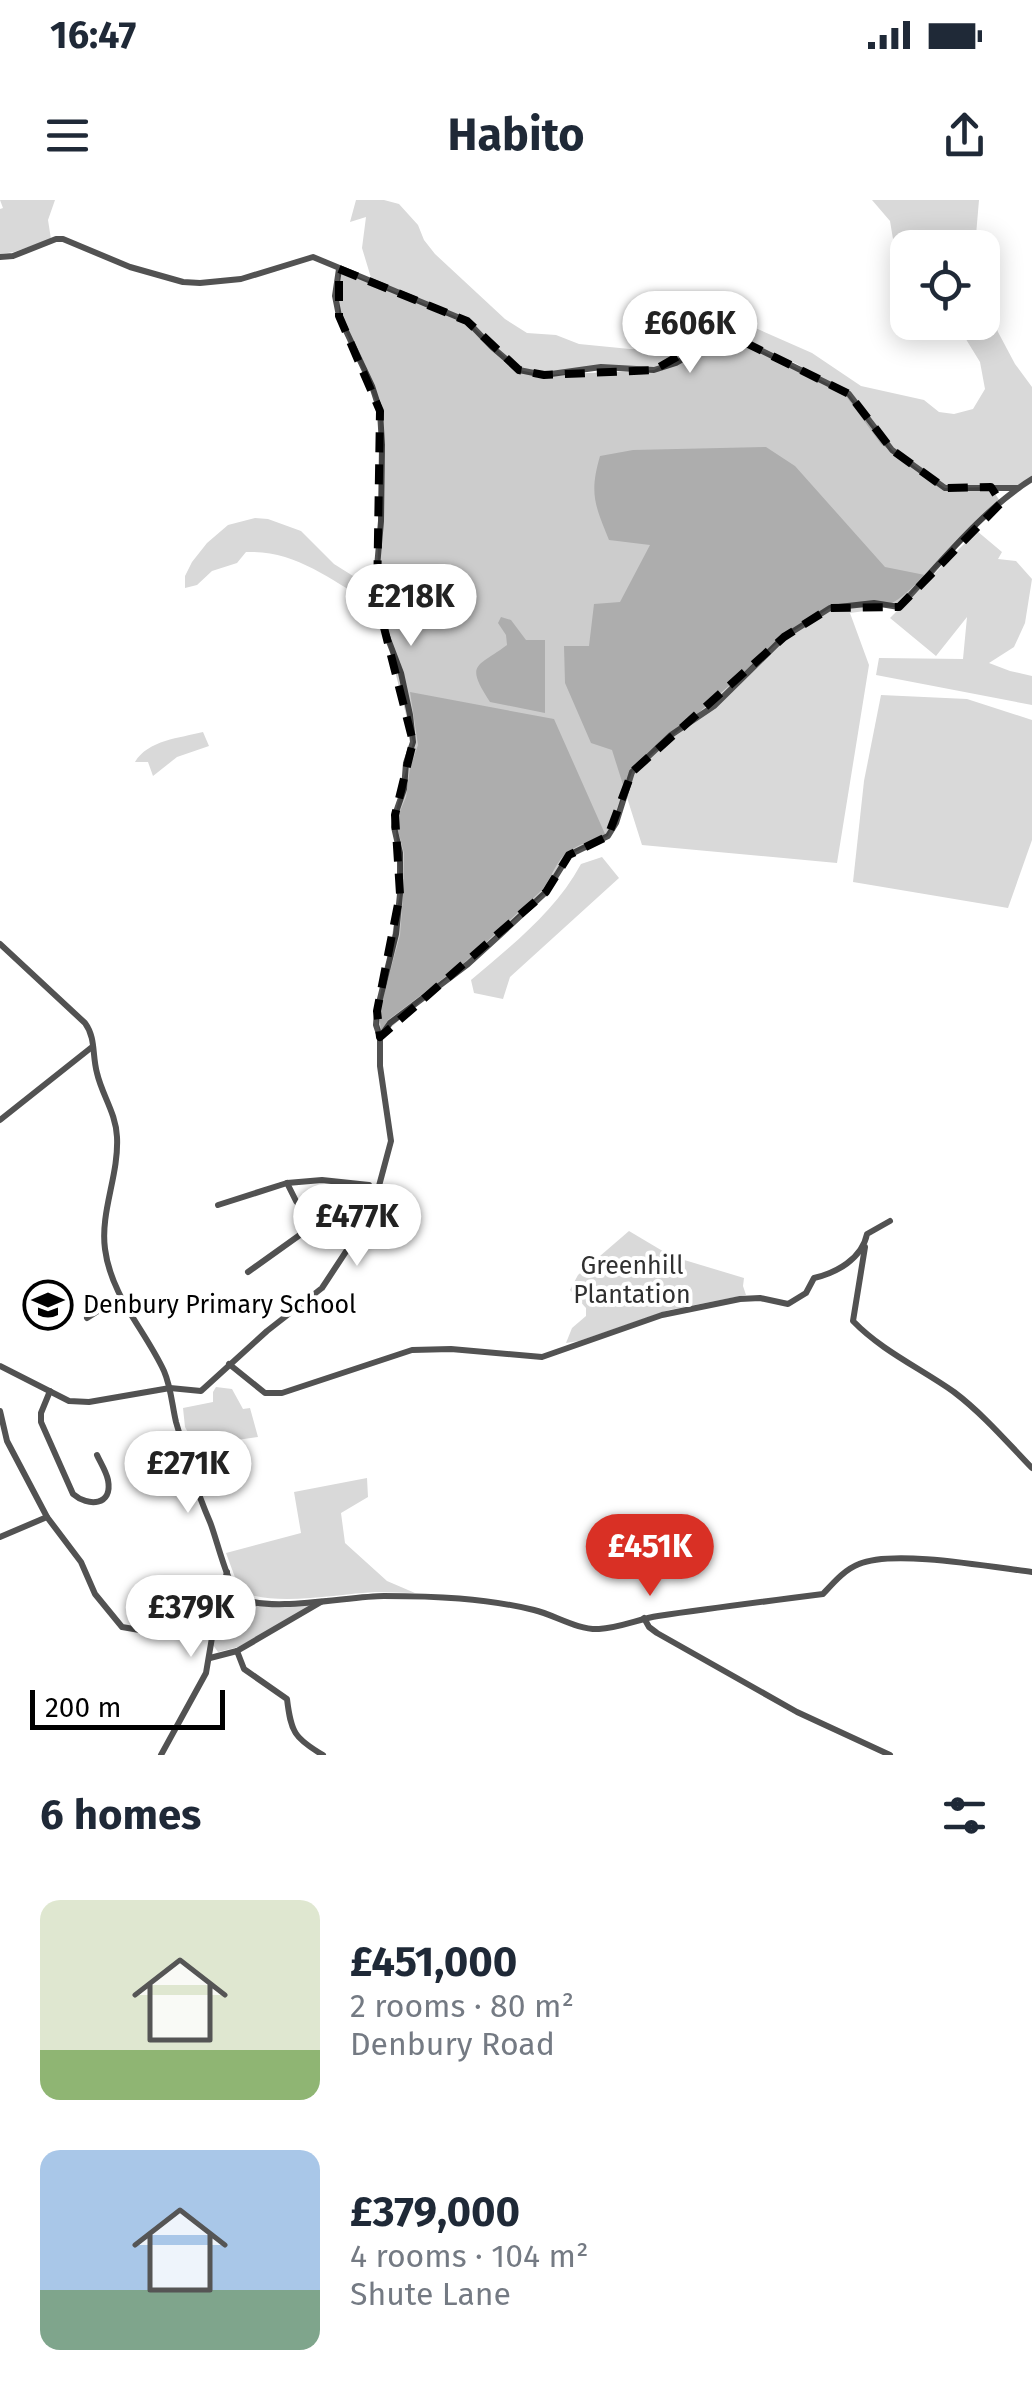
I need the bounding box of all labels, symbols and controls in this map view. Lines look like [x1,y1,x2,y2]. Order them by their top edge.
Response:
text: 16:47 [50,12,136,58]
icon: menu [40,108,95,163]
text: Habito [447,108,585,162]
icon: share [937,108,992,163]
map controls [890,230,1000,340]
button: locate [890,230,1000,340]
pin: £606K [620,291,760,376]
text: £606K [644,304,736,342]
pin: £218K [341,564,481,649]
text: £218K [368,577,454,615]
pin: £477K [287,1184,427,1269]
text: £477K [315,1197,399,1235]
park label: Greenhill Plantation [573,1251,691,1310]
school or university icon: Denbury Primary School [22,1279,74,1331]
place label: Denbury Primary School [83,1290,356,1320]
pin: £271K [118,1431,258,1516]
text: £271K [146,1444,230,1482]
pin: £451K [580,1514,720,1599]
text: £451K [608,1527,692,1565]
pin: £379K [121,1575,261,1660]
text: £379K [148,1588,234,1626]
scale bar [30,1685,225,1730]
text: 200 m [45,1691,122,1724]
icon: filters [937,1788,992,1843]
text: 6 homes [40,1790,201,1840]
text: £451,000 [350,1937,517,1987]
icon: home [120,1940,240,2060]
text: 2 rooms · 80 m² [350,1987,574,2025]
text: Denbury Road [350,2025,555,2063]
text: £379,000 [350,2187,520,2237]
icon: home [120,2190,240,2310]
text: 4 rooms · 104 m² [350,2237,589,2275]
text: Shute Lane [350,2275,511,2313]

